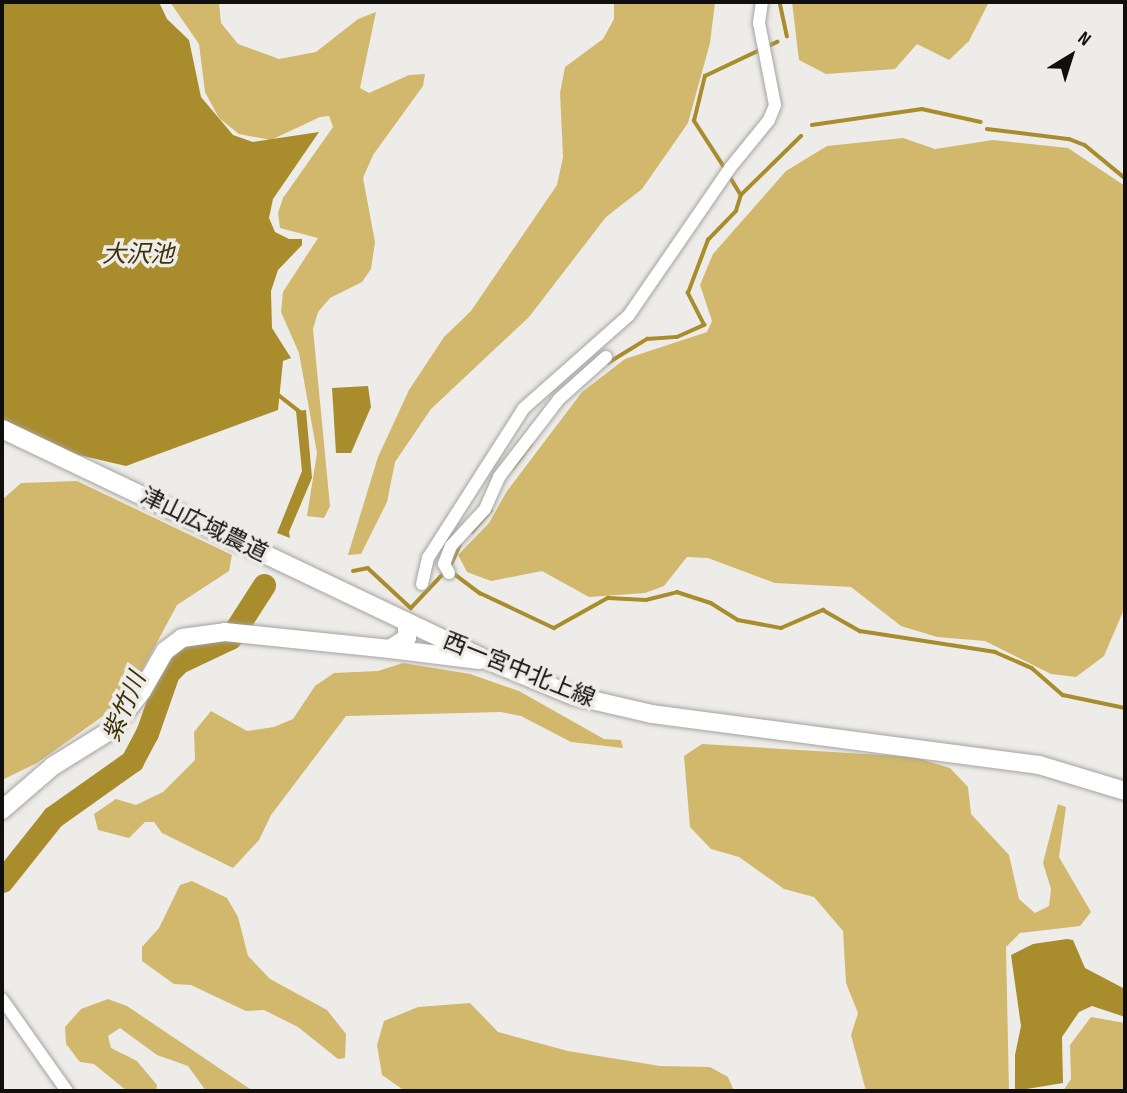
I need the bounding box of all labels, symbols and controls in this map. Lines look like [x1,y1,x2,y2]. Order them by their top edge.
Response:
north arrow [1036,21,1106,91]
text: N [1073,27,1095,51]
water label: 大沢池 [102,241,174,269]
street label: 津山広域農道 [136,482,272,568]
street label: 西一宮中北上線 [439,627,599,713]
water label: 紫竹川 [98,668,152,746]

